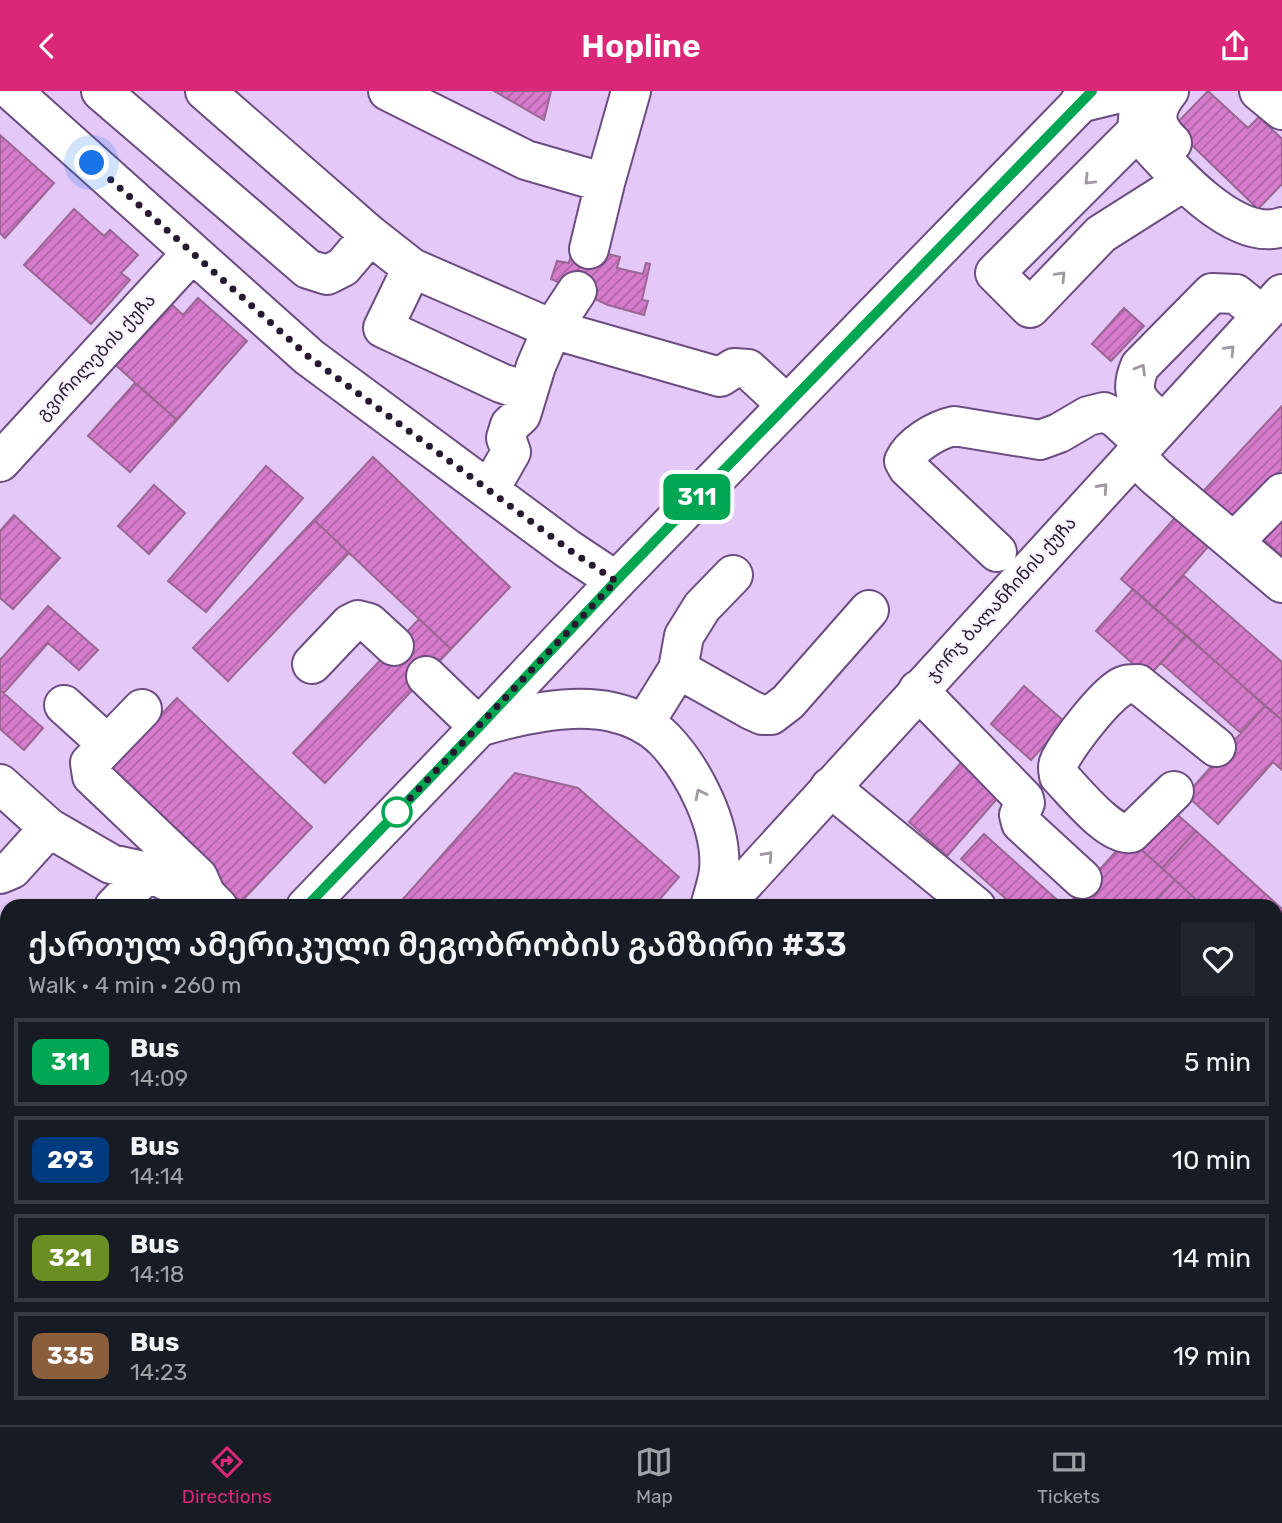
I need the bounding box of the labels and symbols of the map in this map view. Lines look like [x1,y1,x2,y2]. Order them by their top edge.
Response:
your location [74,145,109,180]
one-way arrow [1084,171,1097,184]
one-way arrow [1052,271,1065,284]
street label: გვირილების ქუჩა [32,289,160,425]
one-way arrow [1222,345,1234,358]
one-way arrow [1133,364,1146,377]
line badge: 311 [657,474,737,520]
one-way arrow [1094,483,1107,496]
street label: ჯორჯ ბალანჩინის ქუჩა [921,512,1081,686]
one-way arrow [694,789,708,801]
unlabelled marker [382,797,412,827]
one-way arrow [760,851,772,864]

